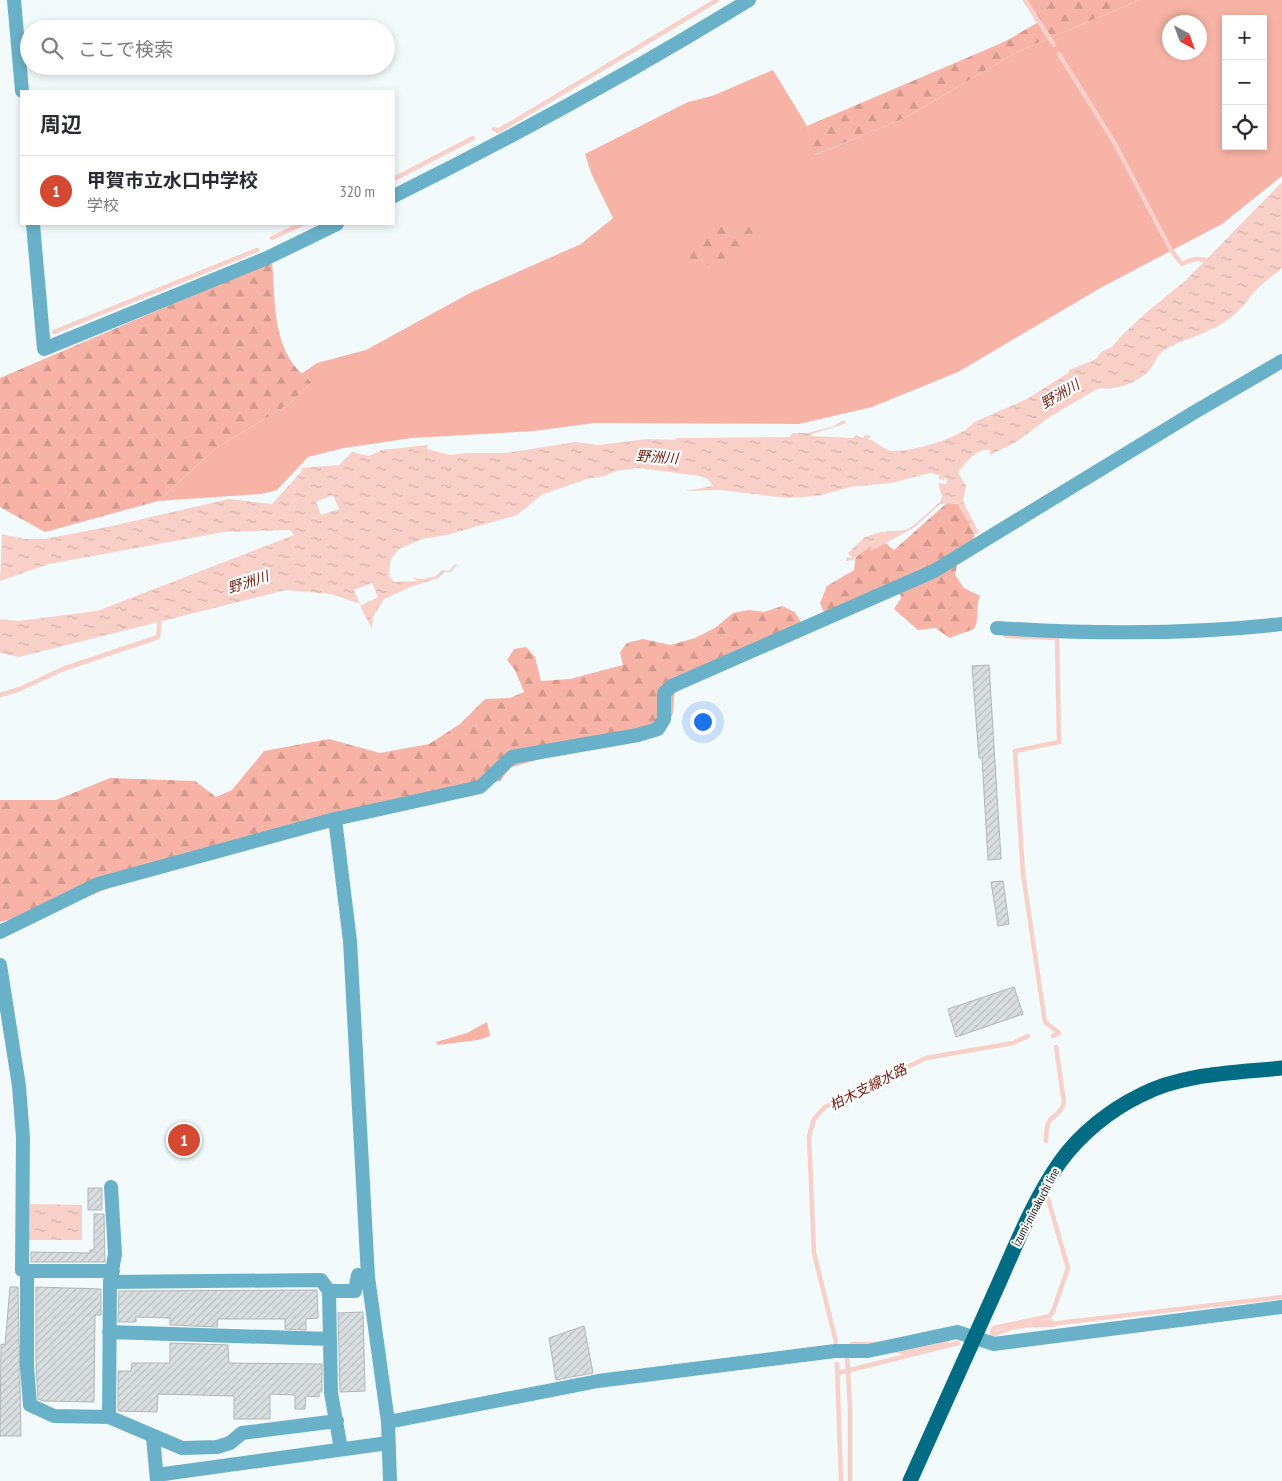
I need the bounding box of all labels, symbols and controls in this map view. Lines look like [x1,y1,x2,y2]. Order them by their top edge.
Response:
north arrow [1162,15,1207,60]
map controls [1222,15,1267,150]
button: + [1222,15,1267,60]
search box [20,20,395,75]
icon: search [38,34,66,62]
text: ここで検索 [78,37,173,61]
button: − [1222,60,1267,105]
button: locate [1222,105,1267,150]
text: 周辺 [40,111,82,138]
text: 甲賀市立水口中学校 [87,168,258,192]
text: 1 [52,181,60,201]
text: 320 m [340,181,375,201]
text: 学校 [87,195,119,215]
water label: 野洲川 [1037,374,1084,413]
water label: 野洲川 [635,447,681,468]
water label: 野洲川 [225,566,273,597]
your location [690,709,716,735]
water label: 柏木支線水路 [826,1059,910,1114]
pin: 1 [168,1121,200,1159]
street label: izumi-minakuchi line [1009,1165,1063,1249]

